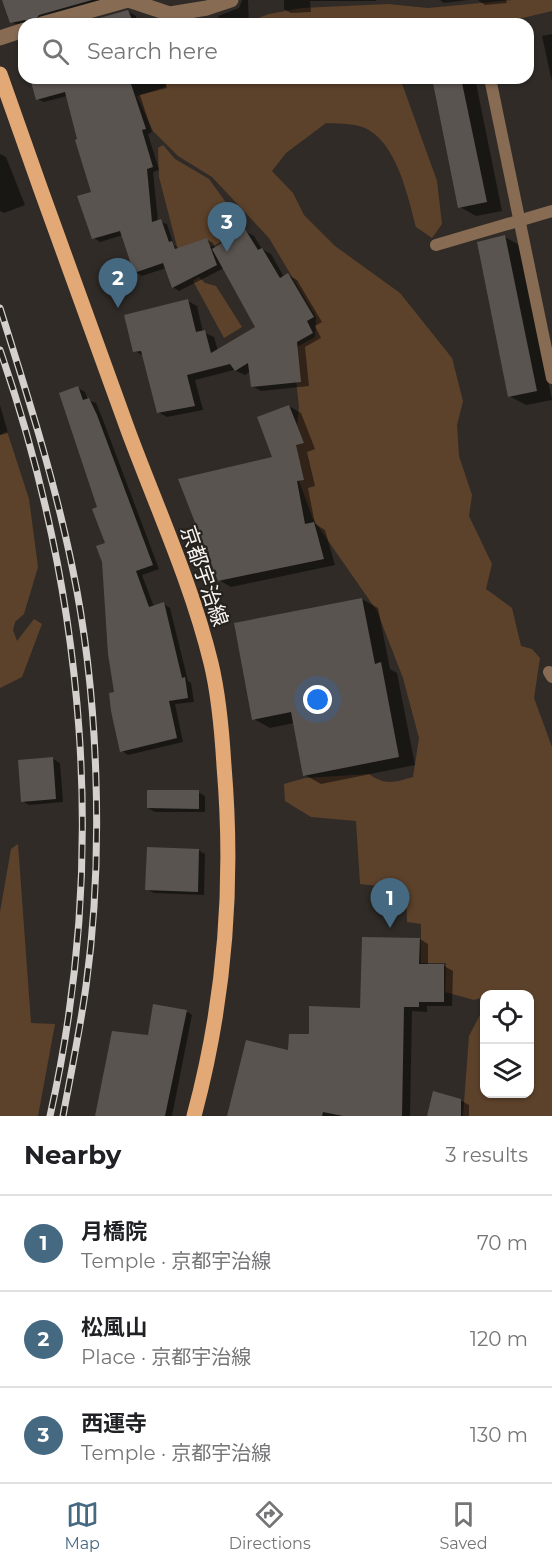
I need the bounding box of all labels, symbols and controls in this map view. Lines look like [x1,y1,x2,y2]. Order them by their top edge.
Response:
search box [18,18,534,84]
icon: search [39,35,72,68]
text: Search here [87,38,218,65]
pin: 3 [208,202,246,252]
pin: 2 [98,258,138,308]
street label: 京都宇治線 [176,522,233,630]
your location [303,685,332,714]
pin: 1 [370,878,410,928]
map controls [480,990,534,1098]
button: locate [480,990,534,1044]
button: layers [480,1044,534,1098]
text: Nearby [24,1139,121,1171]
text: 3 results [445,1143,528,1167]
text: 月橋院 [81,1218,147,1245]
text: 1 [40,1231,47,1255]
text: 70 m [477,1231,528,1255]
text: Temple · 京都宇治線 [81,1249,271,1273]
text: 松風山 [81,1314,147,1341]
text: 2 [38,1327,49,1351]
text: 120 m [470,1327,528,1351]
text: Place · 京都宇治線 [81,1345,251,1369]
text: 西運寺 [81,1410,147,1437]
text: 3 [38,1423,49,1447]
text: 130 m [470,1423,528,1447]
text: Temple · 京都宇治線 [81,1441,271,1465]
tab: Map [64,1498,100,1553]
tab: Directions [229,1498,311,1553]
tab: Saved [440,1498,488,1553]

